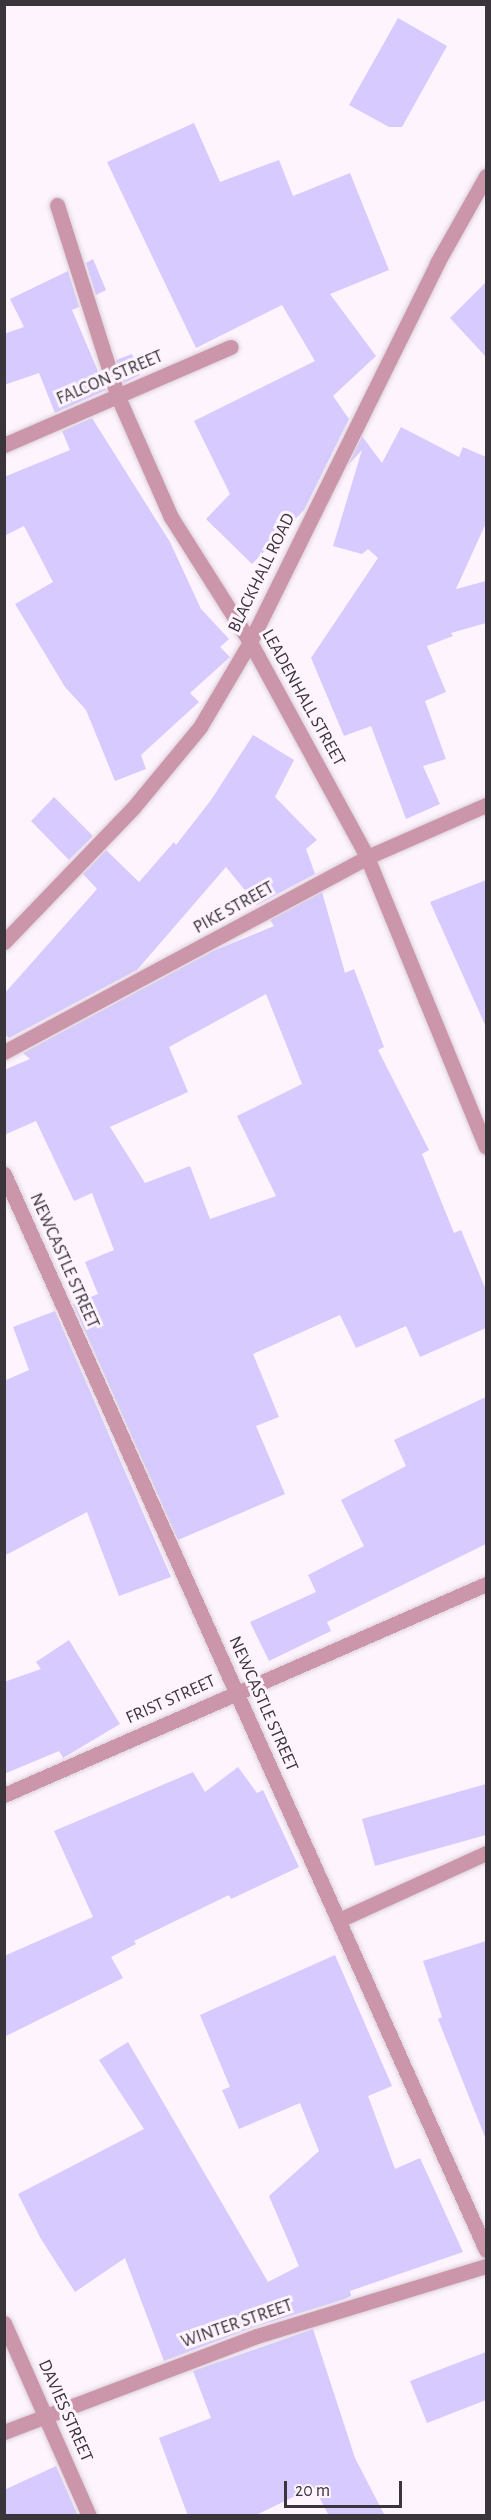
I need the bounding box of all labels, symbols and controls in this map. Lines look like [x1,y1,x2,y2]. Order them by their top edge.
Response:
street label: FALCON STREET [53,346,167,410]
street label: BLACKHALL ROAD [224,510,300,636]
street label: LEADENHALL STREET [256,626,350,770]
street label: PIKE STREET [190,877,278,939]
street label: NEWCASTLE STREET [24,1190,104,1332]
street label: NEWCASTLE STREET [223,1633,303,1775]
street label: FRIST STREET [123,1671,219,1729]
street label: WINTER STREET [178,2295,296,2353]
street label: DAVIES STREET [33,2357,97,2465]
scale bar [287,2469,406,2507]
text: 20 m [295,2482,330,2500]

